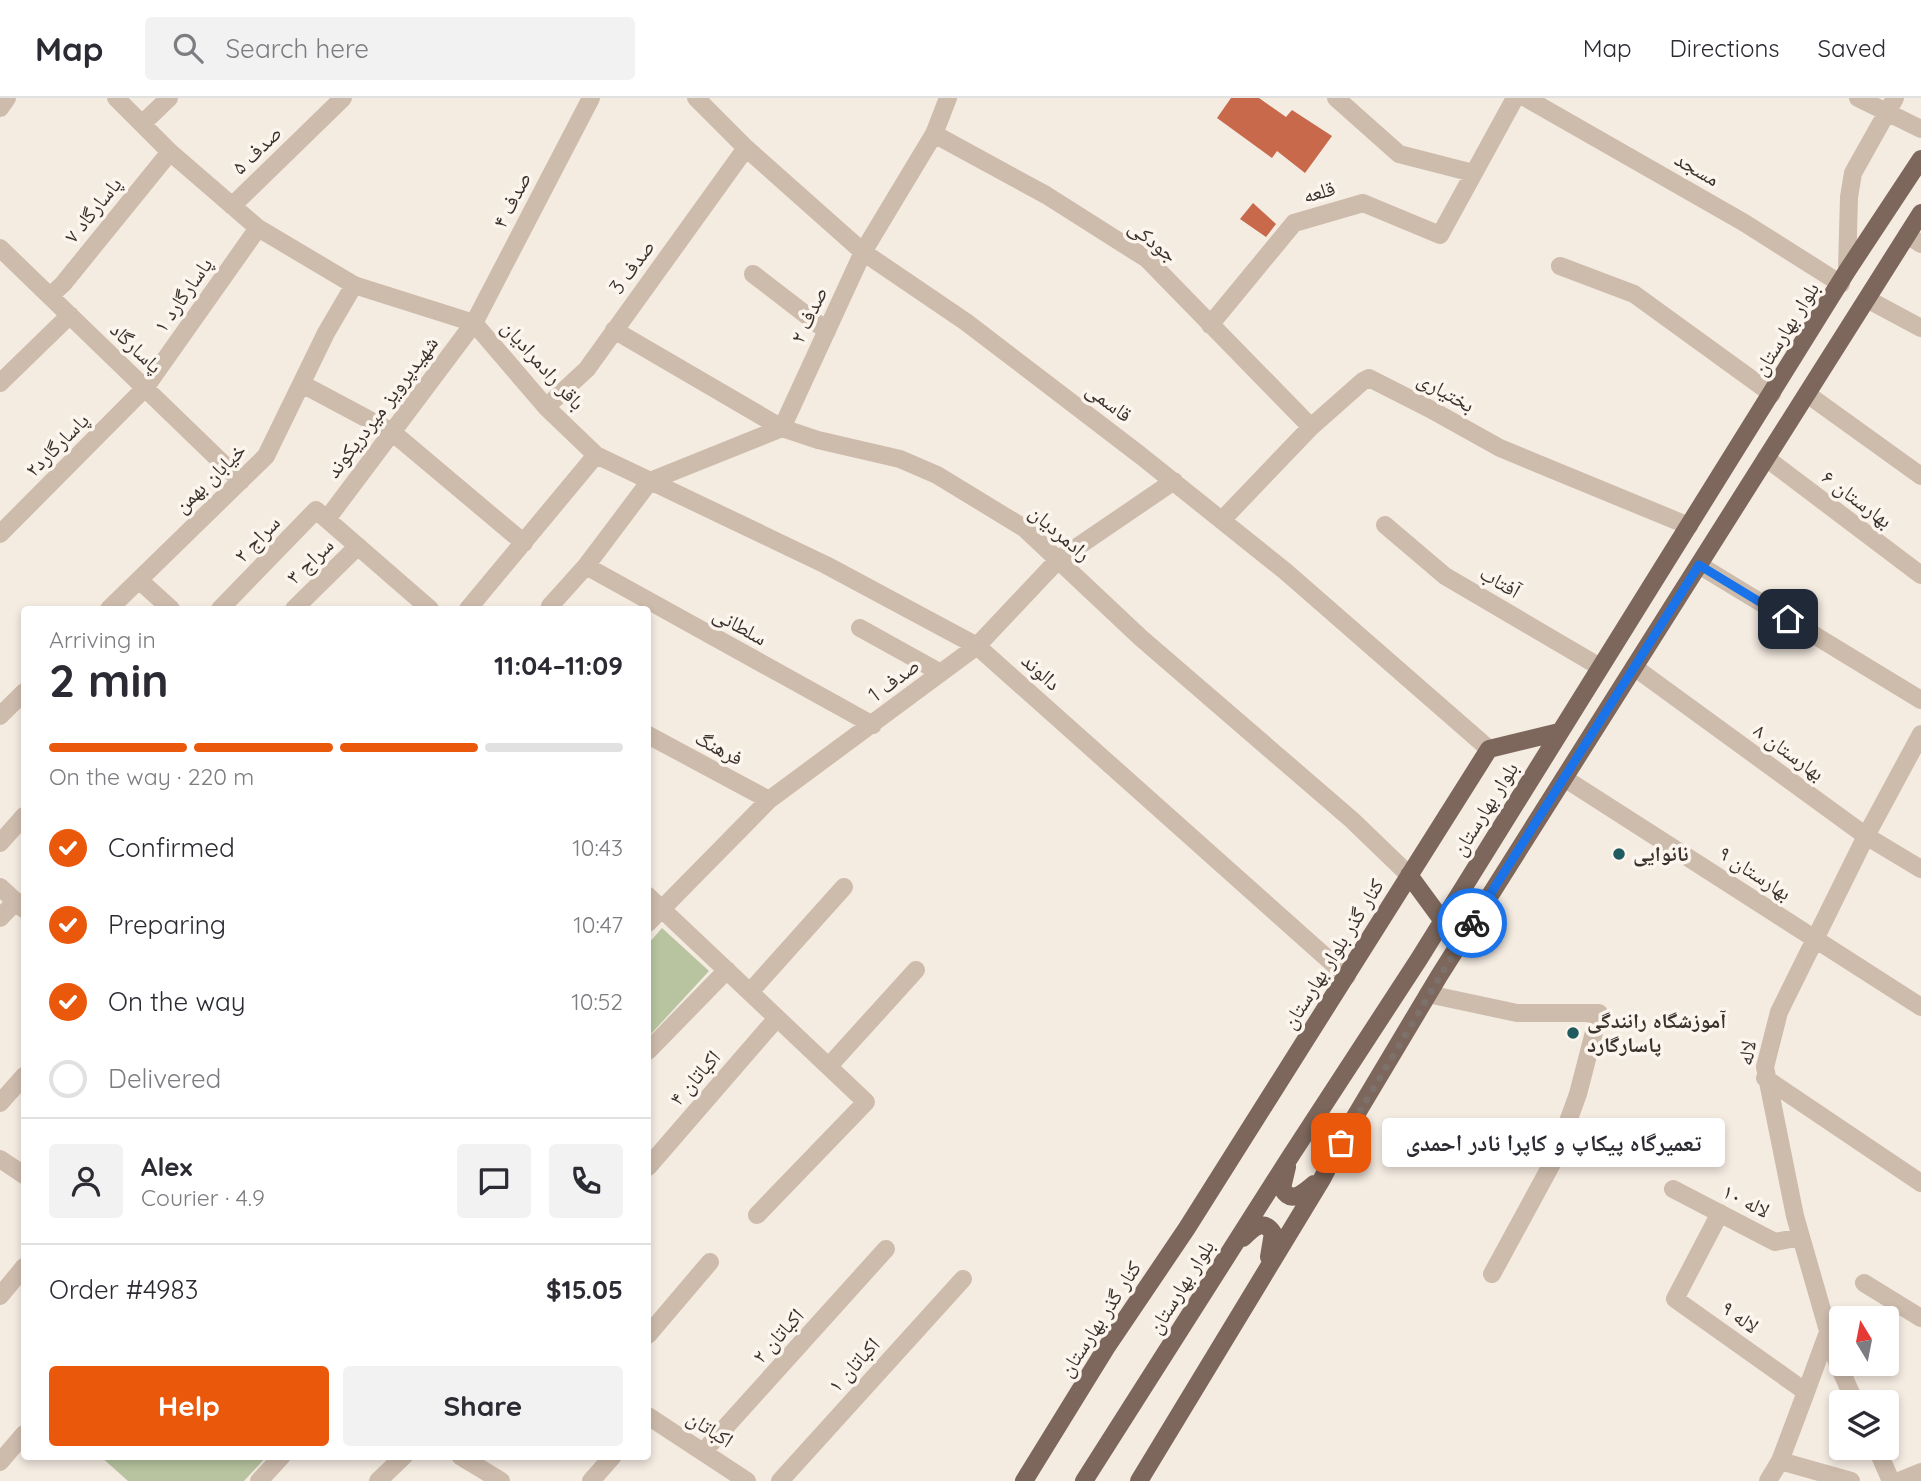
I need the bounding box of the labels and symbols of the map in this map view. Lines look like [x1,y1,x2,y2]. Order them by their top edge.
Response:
street label: صدف ۵ [226,119,287,179]
street label: مسجد [1670,145,1725,191]
street label: صدف ۴ [486,167,536,232]
street label: پاسارگاد ۷ [58,171,127,248]
street label: قلعه [1300,174,1338,208]
street label: جودکی [1123,213,1183,268]
street label: صدف 3 [603,234,660,299]
street label: پاسارگارد ۱ [147,252,218,337]
street label: بلوار بهارستان [1746,277,1824,380]
street label: صدف ۲ [784,282,832,347]
street label: باقر رادمرادیان [496,314,591,415]
street label: پاسارگاد [105,316,168,378]
street label: شهیدپرویز میردریکوند [319,330,443,483]
street label: بختیاری [1413,365,1480,417]
street label: قاسمی [1081,375,1138,428]
street label: پاسارگارد۲ [19,407,94,482]
street label: خیابان بهمن [168,437,251,519]
street label: بهارستان ۶ [1817,463,1898,533]
street label: رادمردیان [1024,498,1097,566]
street label: سراج ۲ [228,509,286,568]
street label: سراج ۳ [280,532,339,590]
street label: آفتاب [1475,559,1526,603]
pin [1758,589,1818,649]
street label: سلطانی [708,600,772,651]
street label: دالوند [1017,647,1067,696]
street label: صدف 1 [862,651,924,707]
street label: بهارستان ۸ [1749,717,1830,786]
street label: فرهنگ [691,724,748,770]
street label: بلوار بهارستان [1445,757,1523,860]
street label: بهارستان ۹ [1714,839,1797,905]
place label: نانوایی [1633,840,1689,867]
marker: نانوایی [1611,846,1627,862]
street label: کنار گذر بلوار بهارستان [1275,873,1389,1033]
courier [1437,888,1507,958]
place label: آموزشگاه رانندگی پاسارگارد [1587,1007,1726,1057]
marker: آموزشگاه رانندگی پاسارگارد [1565,1025,1581,1041]
street label: لاله [1731,1038,1761,1067]
street label: اکباتان ۴ [663,1044,725,1110]
pin [1311,1113,1371,1173]
callout: تعمیرگاه پیکاپ و کاپرا نادر احمدی [1383,1118,1726,1168]
street label: لاله ۱۰ [1719,1177,1774,1223]
street label: بلوار بهارستان [1141,1235,1219,1338]
street label: کنار گذر بهارستان [1052,1255,1146,1381]
street label: لاله ۹ [1717,1294,1764,1338]
street label: اکباتان ۲ [746,1302,809,1368]
north arrow [1829,1306,1899,1376]
street label: اکباتان ۱ [822,1331,885,1397]
street label: اکباتان [683,1404,739,1453]

